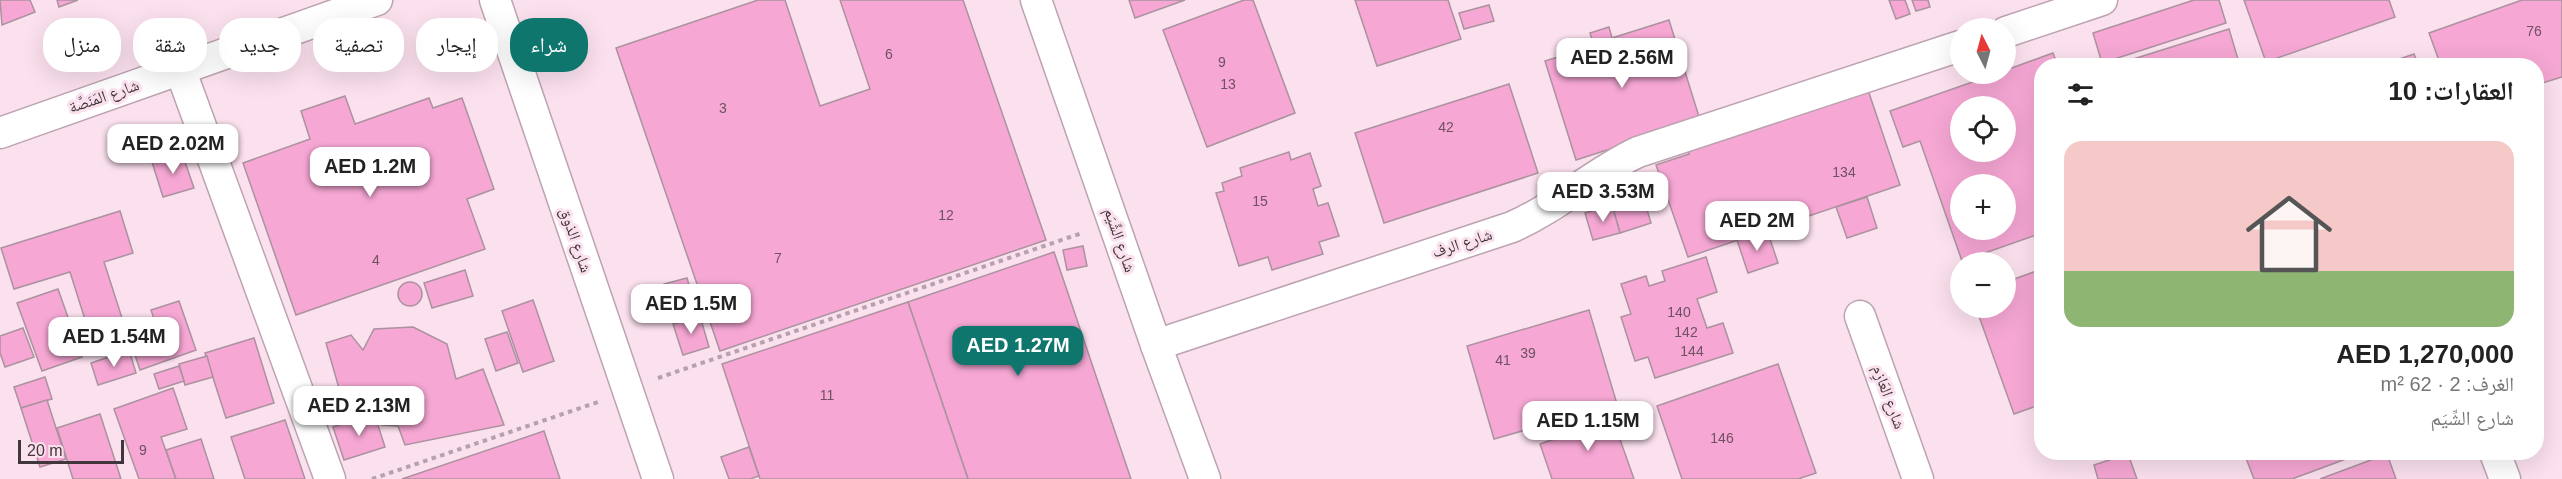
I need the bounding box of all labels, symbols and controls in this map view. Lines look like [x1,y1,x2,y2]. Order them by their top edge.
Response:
chip: منزل [43,18,121,72]
chip: شقة [133,18,207,72]
chip: جديد [219,18,301,72]
chip: تصفية [313,18,404,72]
chip: إيجار [416,18,498,72]
chip: شراء [510,18,588,72]
north arrow [1950,18,2016,84]
map controls [1950,18,2016,318]
house number: 76 [2526,23,2542,39]
pin: AED 2.56M [1553,38,1691,89]
house number: 6 [885,46,893,62]
text: AED 2.56M [1570,46,1674,68]
house number: 9 [1218,54,1226,70]
street label: شارع المَنَصَّة [67,76,142,118]
house number: 13 [1220,76,1236,92]
text: العقارات: 10 [2388,76,2514,106]
icon: filters [2064,78,2097,111]
button: locate [1950,96,2016,162]
house number: 3 [719,100,727,116]
house number: 42 [1438,119,1454,135]
pin: AED 2.02M [104,124,242,175]
text: AED 2.02M [121,132,225,154]
pin: AED 1.2M [308,147,432,198]
text: AED 1.2M [324,155,416,177]
house number: 134 [1832,164,1856,180]
pin: AED 3.53M [1534,172,1672,223]
button: + [1950,174,2016,240]
text: AED 3.53M [1551,180,1655,202]
icon: home [2235,180,2343,288]
house number: 15 [1252,193,1268,209]
pin: AED 2M [1708,201,1806,252]
street label: شارع الذوق [555,205,595,275]
street label: شارع الشِّيَم [1099,206,1139,275]
house number: 12 [938,207,954,223]
text: AED 2M [1719,209,1795,231]
street label: شارع الرف [1430,225,1495,263]
house number: 7 [774,250,782,266]
house number: 4 [372,252,380,268]
button: − [1950,252,2016,318]
pin: AED 1.5M [629,284,753,335]
text: AED 1.5M [645,292,737,314]
house number: 140 [1667,304,1691,320]
pin: AED 1.54M [45,317,183,368]
house number: 142 [1674,324,1698,340]
text: AED 1.54M [62,325,166,347]
pin: AED 1.27M [949,326,1087,377]
text: AED 1.27M [966,334,1070,356]
text: AED 1,270,000 [2336,339,2514,369]
house number: 144 [1680,343,1704,359]
house number: 39 [1520,345,1536,361]
house number: 41 [1495,352,1511,368]
street label: شارع العَازِم [1866,363,1908,432]
text: الغرف: 2 · 62 m² [2381,373,2514,395]
pin: AED 2.13M [290,386,428,437]
house number: 11 [820,387,834,403]
text: AED 2.13M [307,394,411,416]
pin: AED 1.15M [1519,401,1657,452]
text: شارع الشِّيَم [2430,407,2514,429]
text: AED 1.15M [1536,409,1640,431]
house number: 146 [1710,430,1734,446]
scale bar [18,437,124,464]
text: 20 m [27,442,63,459]
house number: 9 [139,442,147,458]

